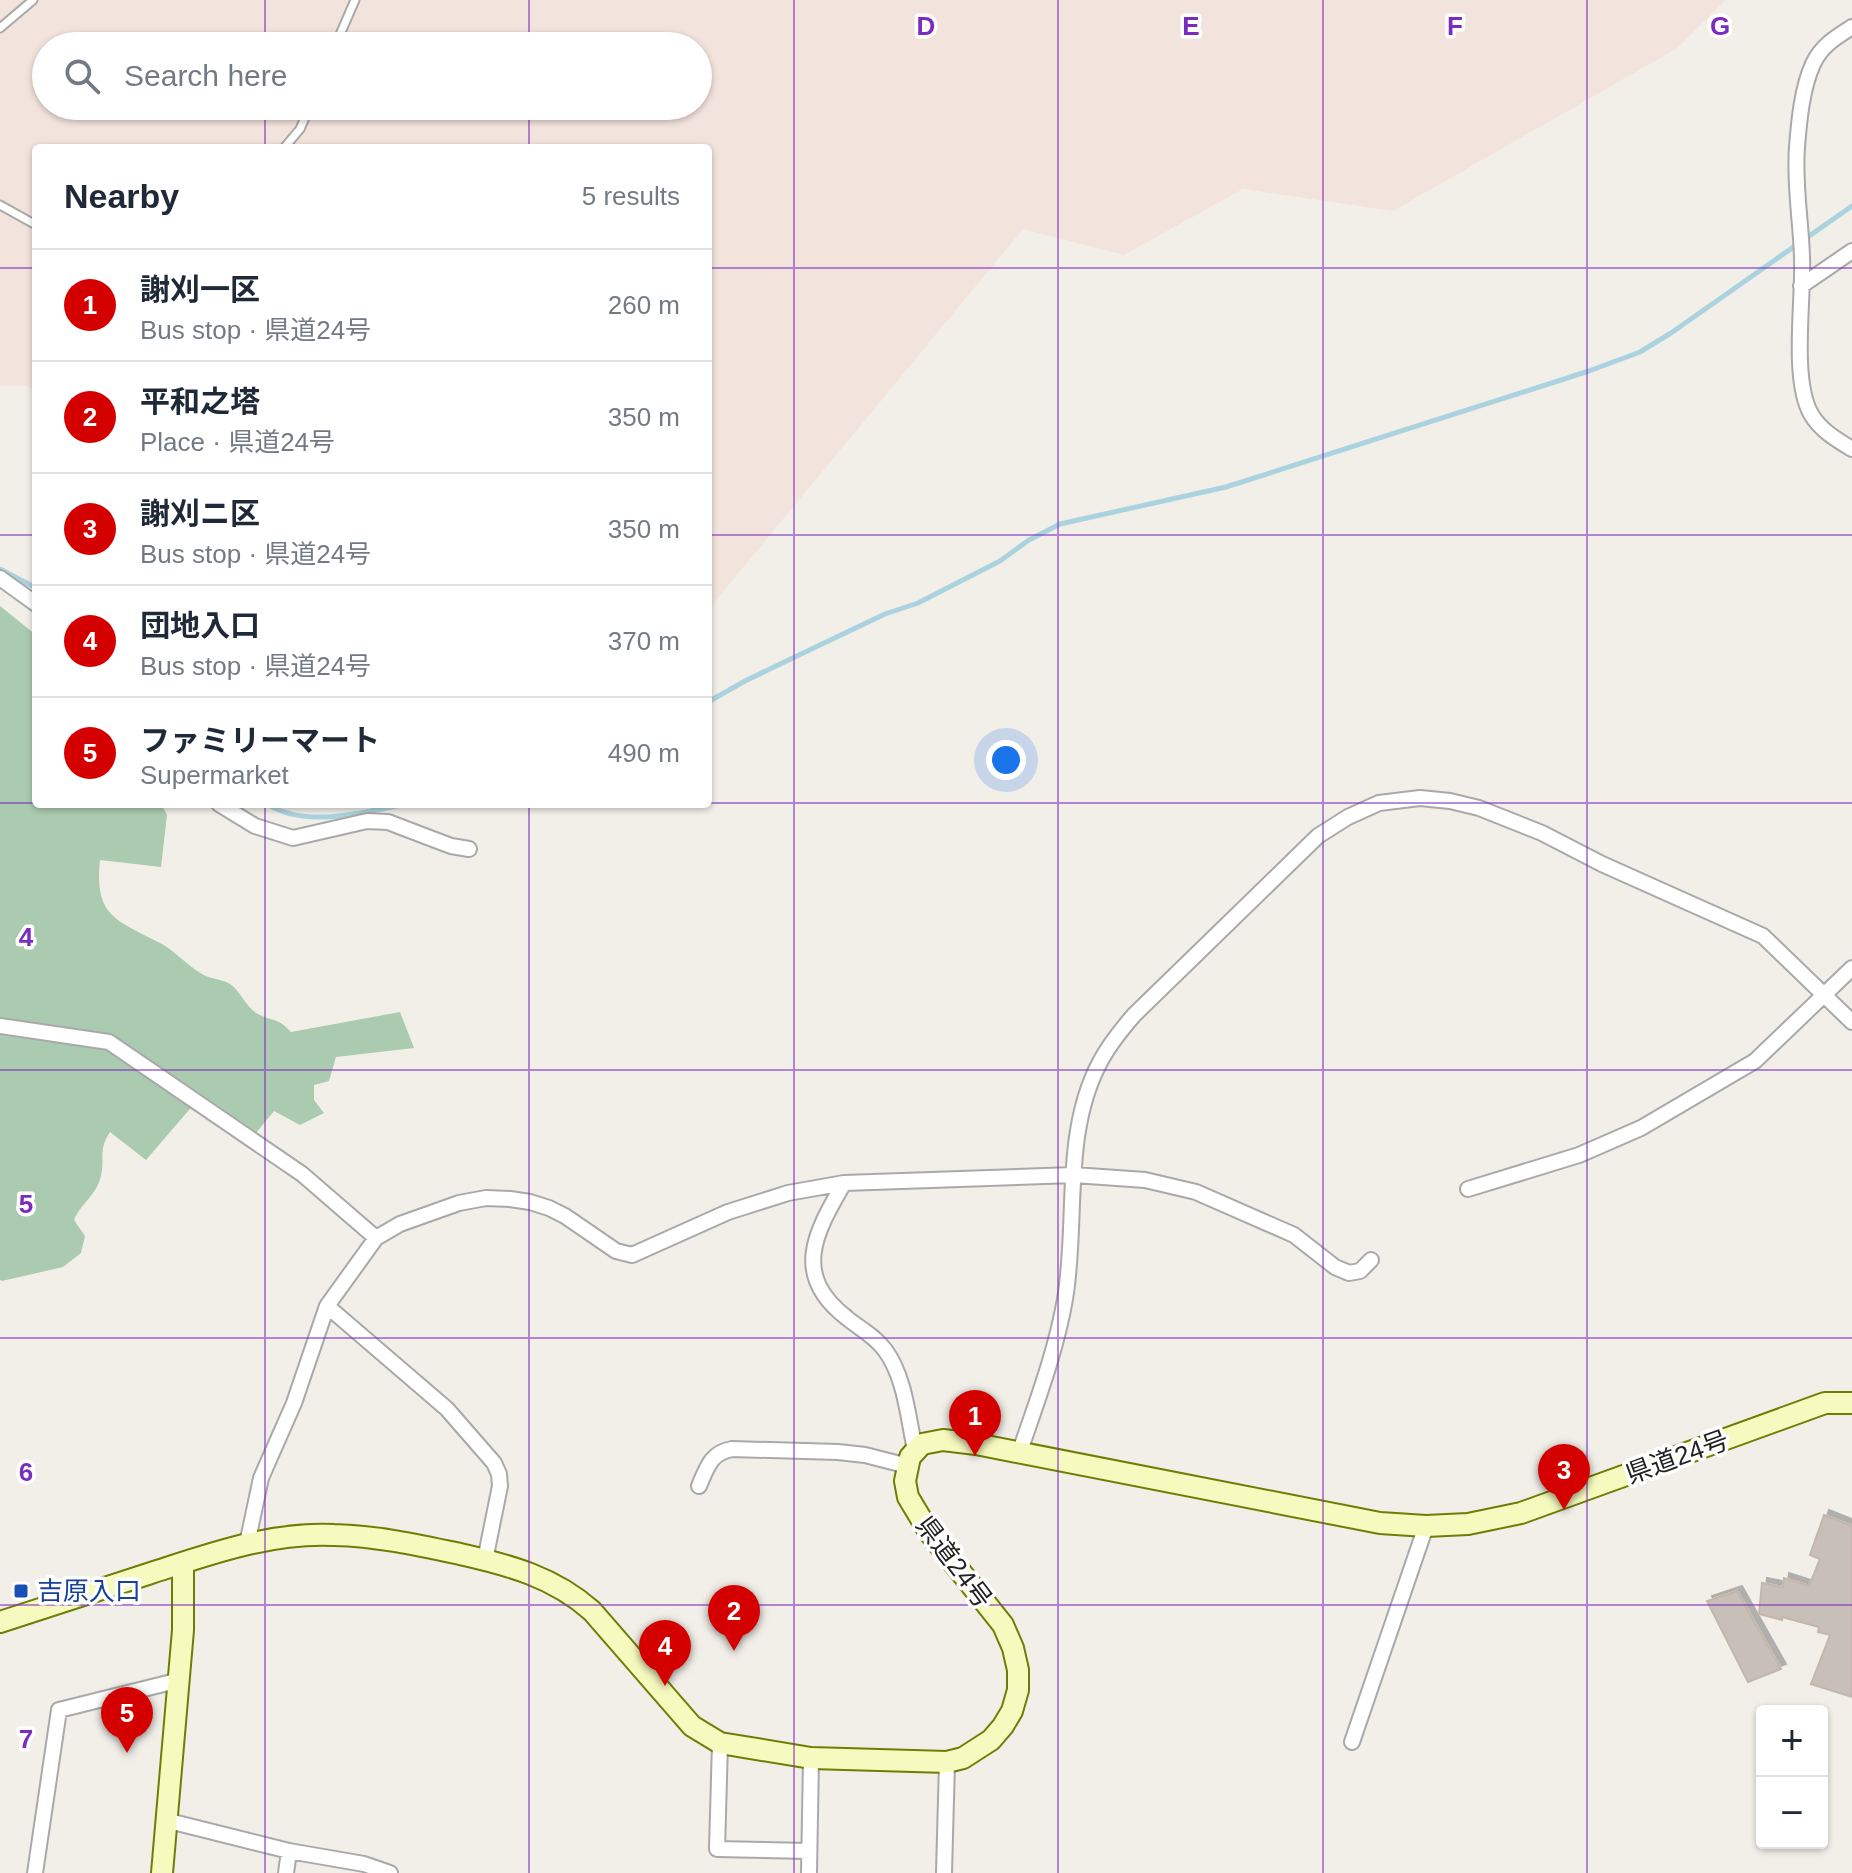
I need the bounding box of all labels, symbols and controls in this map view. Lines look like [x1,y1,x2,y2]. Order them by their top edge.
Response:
text: D [917,11,935,41]
text: E [1182,11,1200,41]
text: F [1447,11,1463,41]
text: G [1710,11,1730,41]
search box [32,32,712,120]
icon: search [60,54,104,98]
text: Search here [124,59,287,92]
text: Nearby [64,177,179,215]
text: 5 results [582,181,680,211]
text: 謝刈一区 [140,273,260,306]
text: 1 [83,290,97,320]
text: 260 m [608,290,680,320]
text: Bus stop · 県道24号 [140,315,371,345]
text: 平和之塔 [140,385,260,418]
text: 2 [83,402,97,432]
text: 350 m [608,402,680,432]
text: Place · 県道24号 [140,427,335,457]
text: 謝刈ニ区 [140,497,260,530]
text: 3 [83,514,97,544]
text: 350 m [608,514,680,544]
text: Bus stop · 県道24号 [140,539,371,569]
text: 団地入口 [140,609,260,642]
text: 4 [83,626,97,656]
text: 370 m [608,626,680,656]
text: Bus stop · 県道24号 [140,651,371,681]
text: ファミリーマート [140,724,380,757]
text: 5 [83,738,97,768]
text: 490 m [608,738,680,768]
your location [986,740,1026,780]
text: Supermarket [140,760,289,790]
text: 4 [19,922,34,952]
text: 5 [19,1189,33,1219]
pin: 1 [949,1390,1001,1456]
street label: 県道24号 [1622,1425,1732,1489]
pin: 3 [1538,1444,1590,1510]
text: 6 [19,1457,33,1487]
street label: 県道24号 [910,1510,998,1614]
place label: 吉原入口 [37,1576,141,1606]
marker: 吉原入口 [12,1582,30,1600]
pin: 2 [708,1585,760,1651]
pin: 4 [639,1620,691,1686]
pin: 5 [101,1687,153,1753]
map controls [1756,1705,1828,1849]
button: + [1756,1705,1828,1777]
text: 7 [19,1724,33,1754]
button: − [1756,1777,1828,1849]

